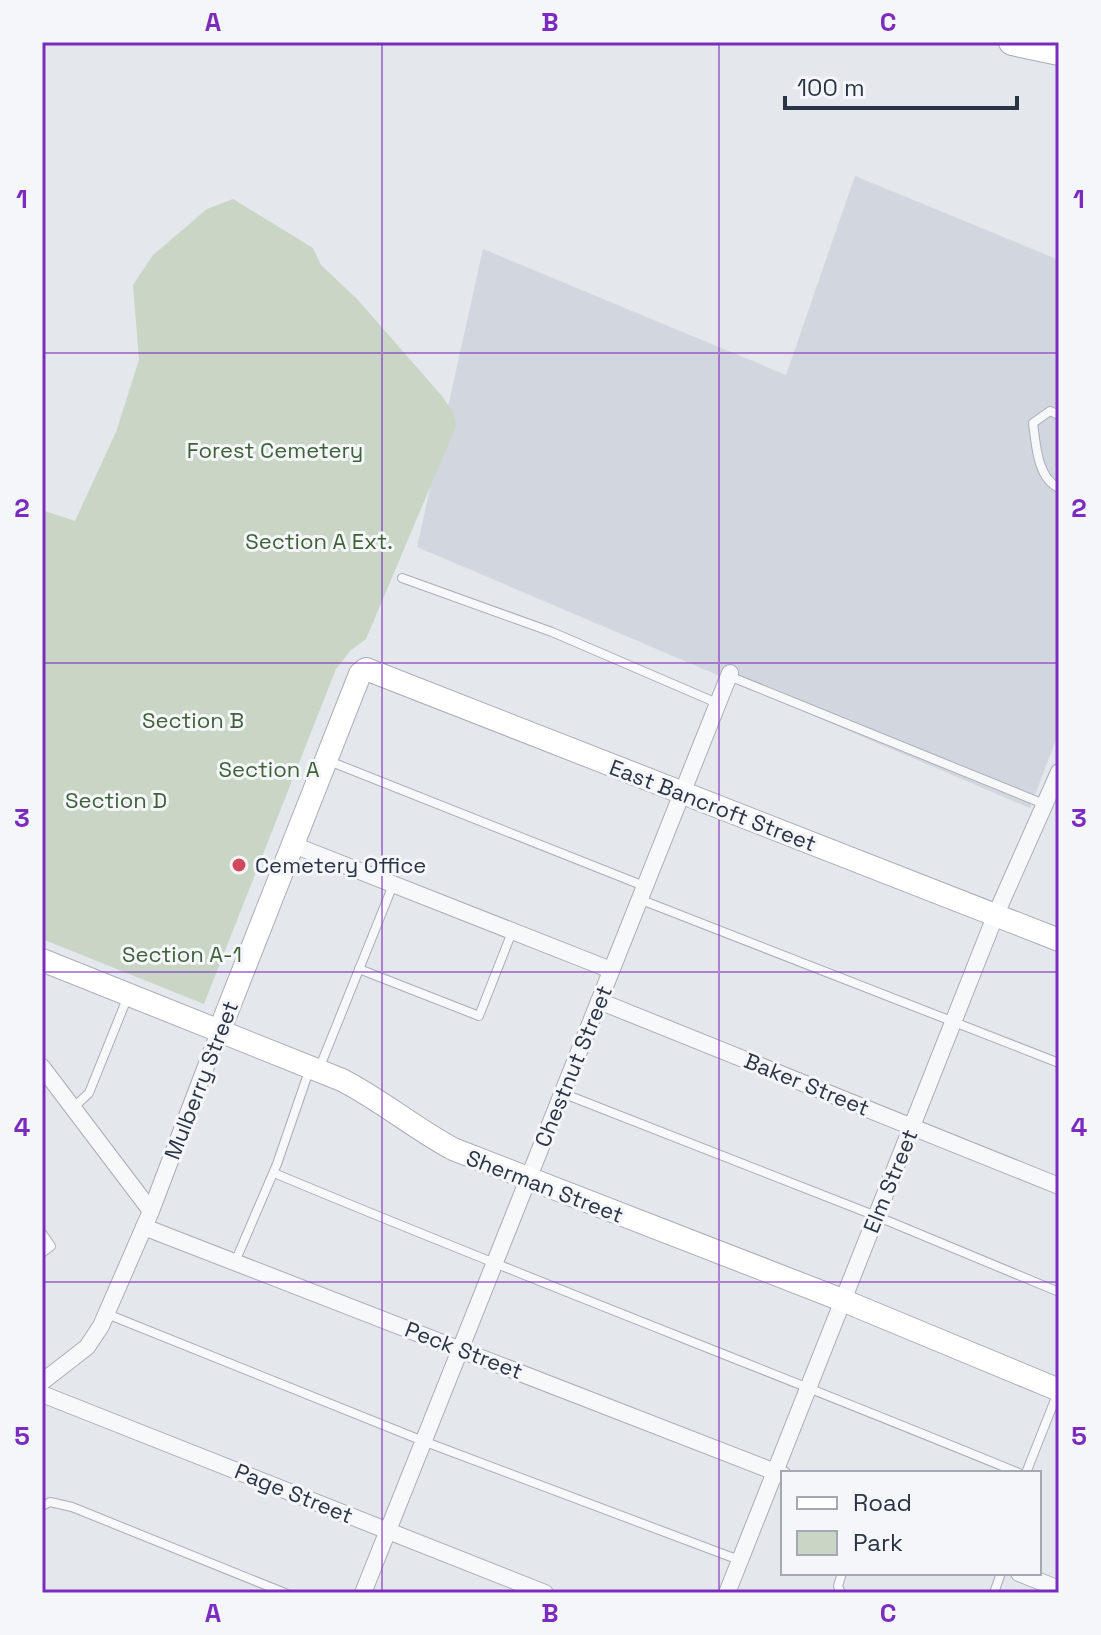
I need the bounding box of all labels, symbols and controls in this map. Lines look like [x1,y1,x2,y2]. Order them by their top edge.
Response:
text: A [205,5,222,39]
text: B [541,5,559,39]
text: C [880,5,896,39]
scale bar [785,60,1017,110]
text: 100 m [797,72,865,103]
text: 1 [16,182,28,216]
text: 1 [1073,182,1085,216]
park label: Forest Cemetery [187,436,363,464]
text: 2 [14,491,30,525]
text: 2 [1071,491,1087,525]
park label: Section A Ext. [245,527,393,555]
park label: Section B [142,706,244,734]
street label: East Bancroft Street [606,753,820,857]
park label: Section A [218,755,320,783]
park label: Section D [65,786,167,814]
text: 3 [14,801,30,835]
text: 3 [1071,801,1087,835]
place label: Cemetery Office [255,851,426,879]
marker: Cemetery Office [230,856,248,874]
park label: Section A-1 [122,940,242,968]
street label: Chestnut Street [528,981,618,1151]
street label: Mulberry Street [158,997,244,1163]
street label: Baker Street [740,1046,874,1122]
text: 4 [14,1110,30,1144]
text: 4 [1071,1110,1087,1144]
street label: Elm Street [856,1125,924,1237]
street label: Sherman Street [462,1143,628,1229]
street label: Peck Street [401,1315,527,1385]
text: 5 [14,1419,30,1453]
text: 5 [1071,1419,1087,1453]
street label: Page Street [231,1457,357,1529]
legend [781,1471,1041,1575]
text: Road [853,1487,912,1518]
text: Park [853,1527,903,1558]
text: A [205,1596,222,1630]
text: B [541,1596,559,1630]
text: C [880,1596,896,1630]

